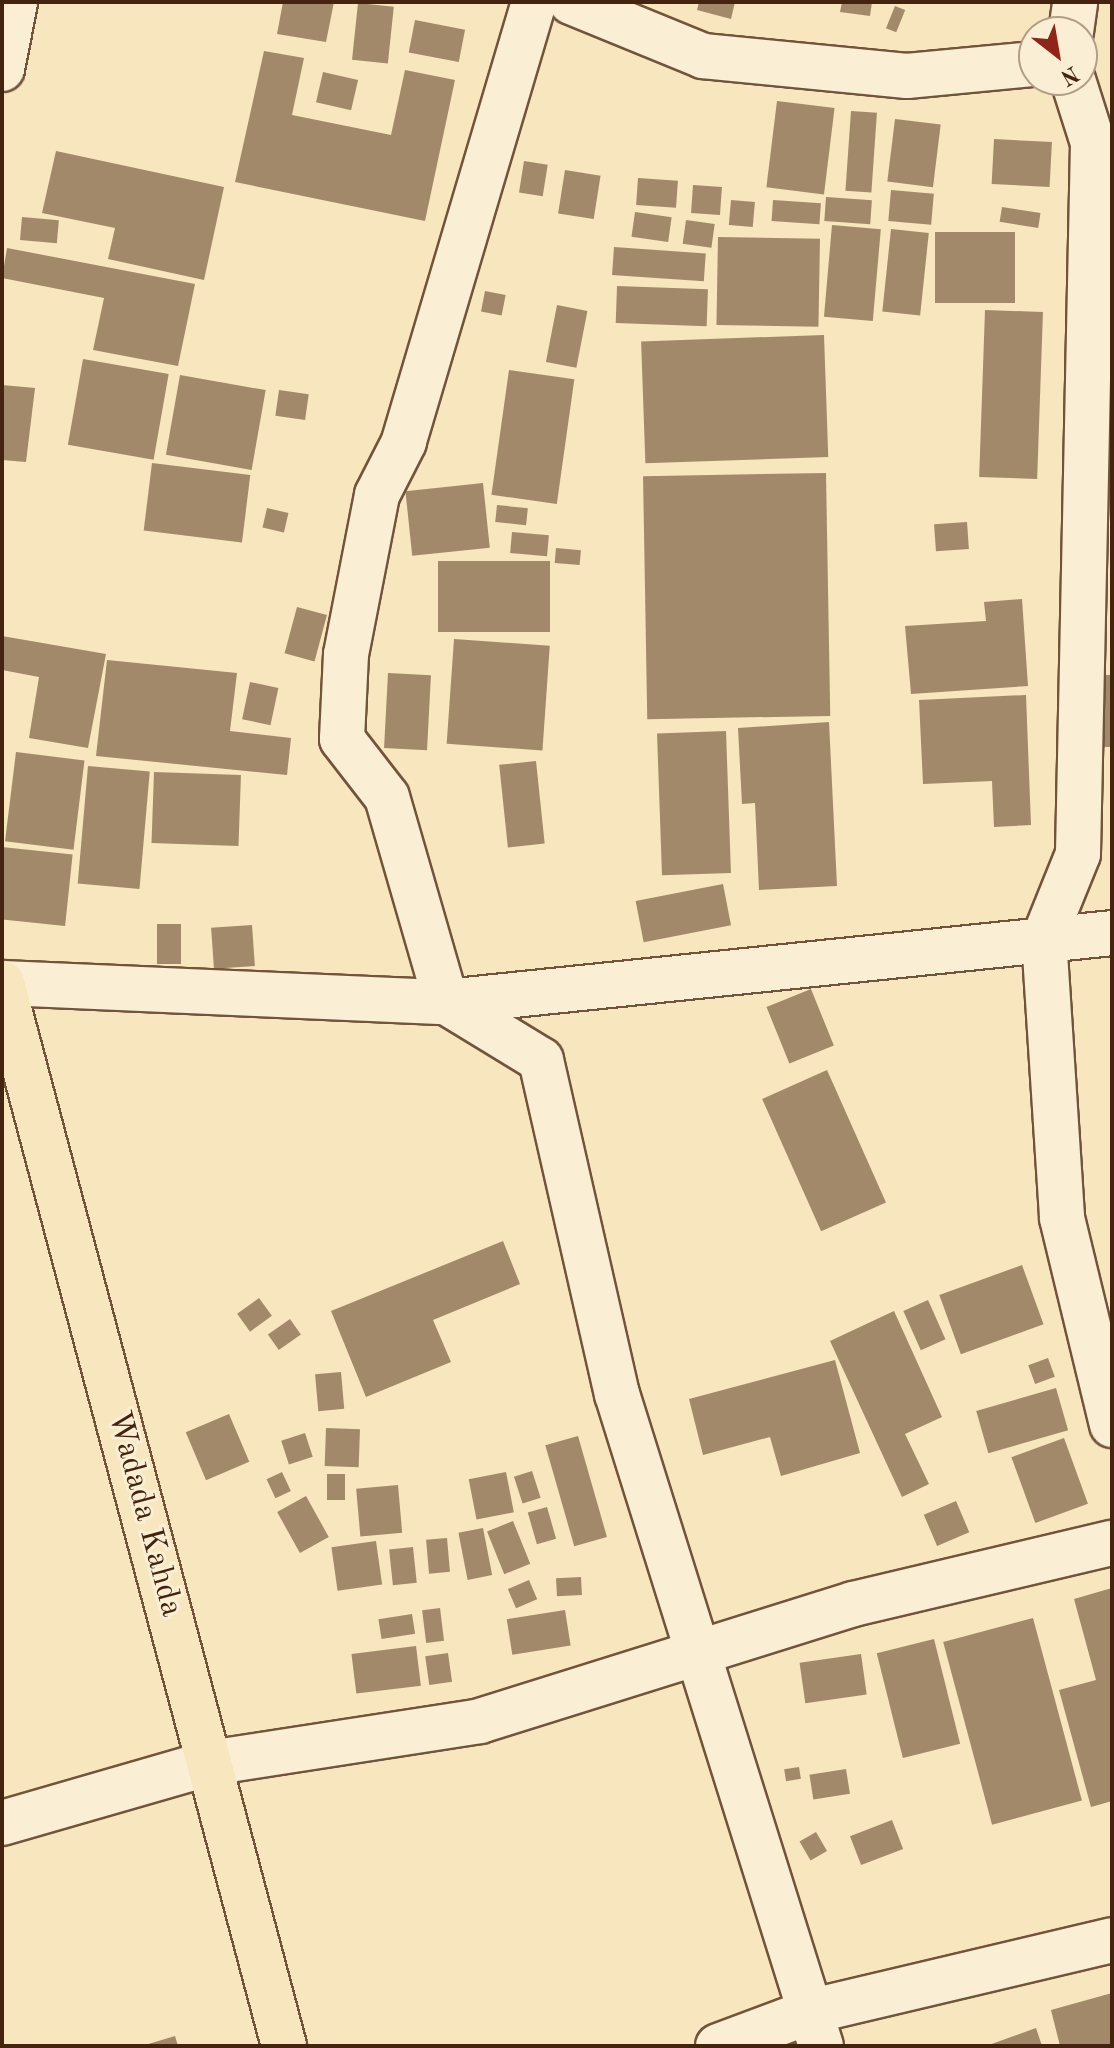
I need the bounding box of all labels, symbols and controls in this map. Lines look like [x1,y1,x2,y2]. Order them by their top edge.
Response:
north arrow [1018,16,1098,96]
text: N [1056,61,1082,89]
street label: Wadada Kahda [98,1407,190,1621]

